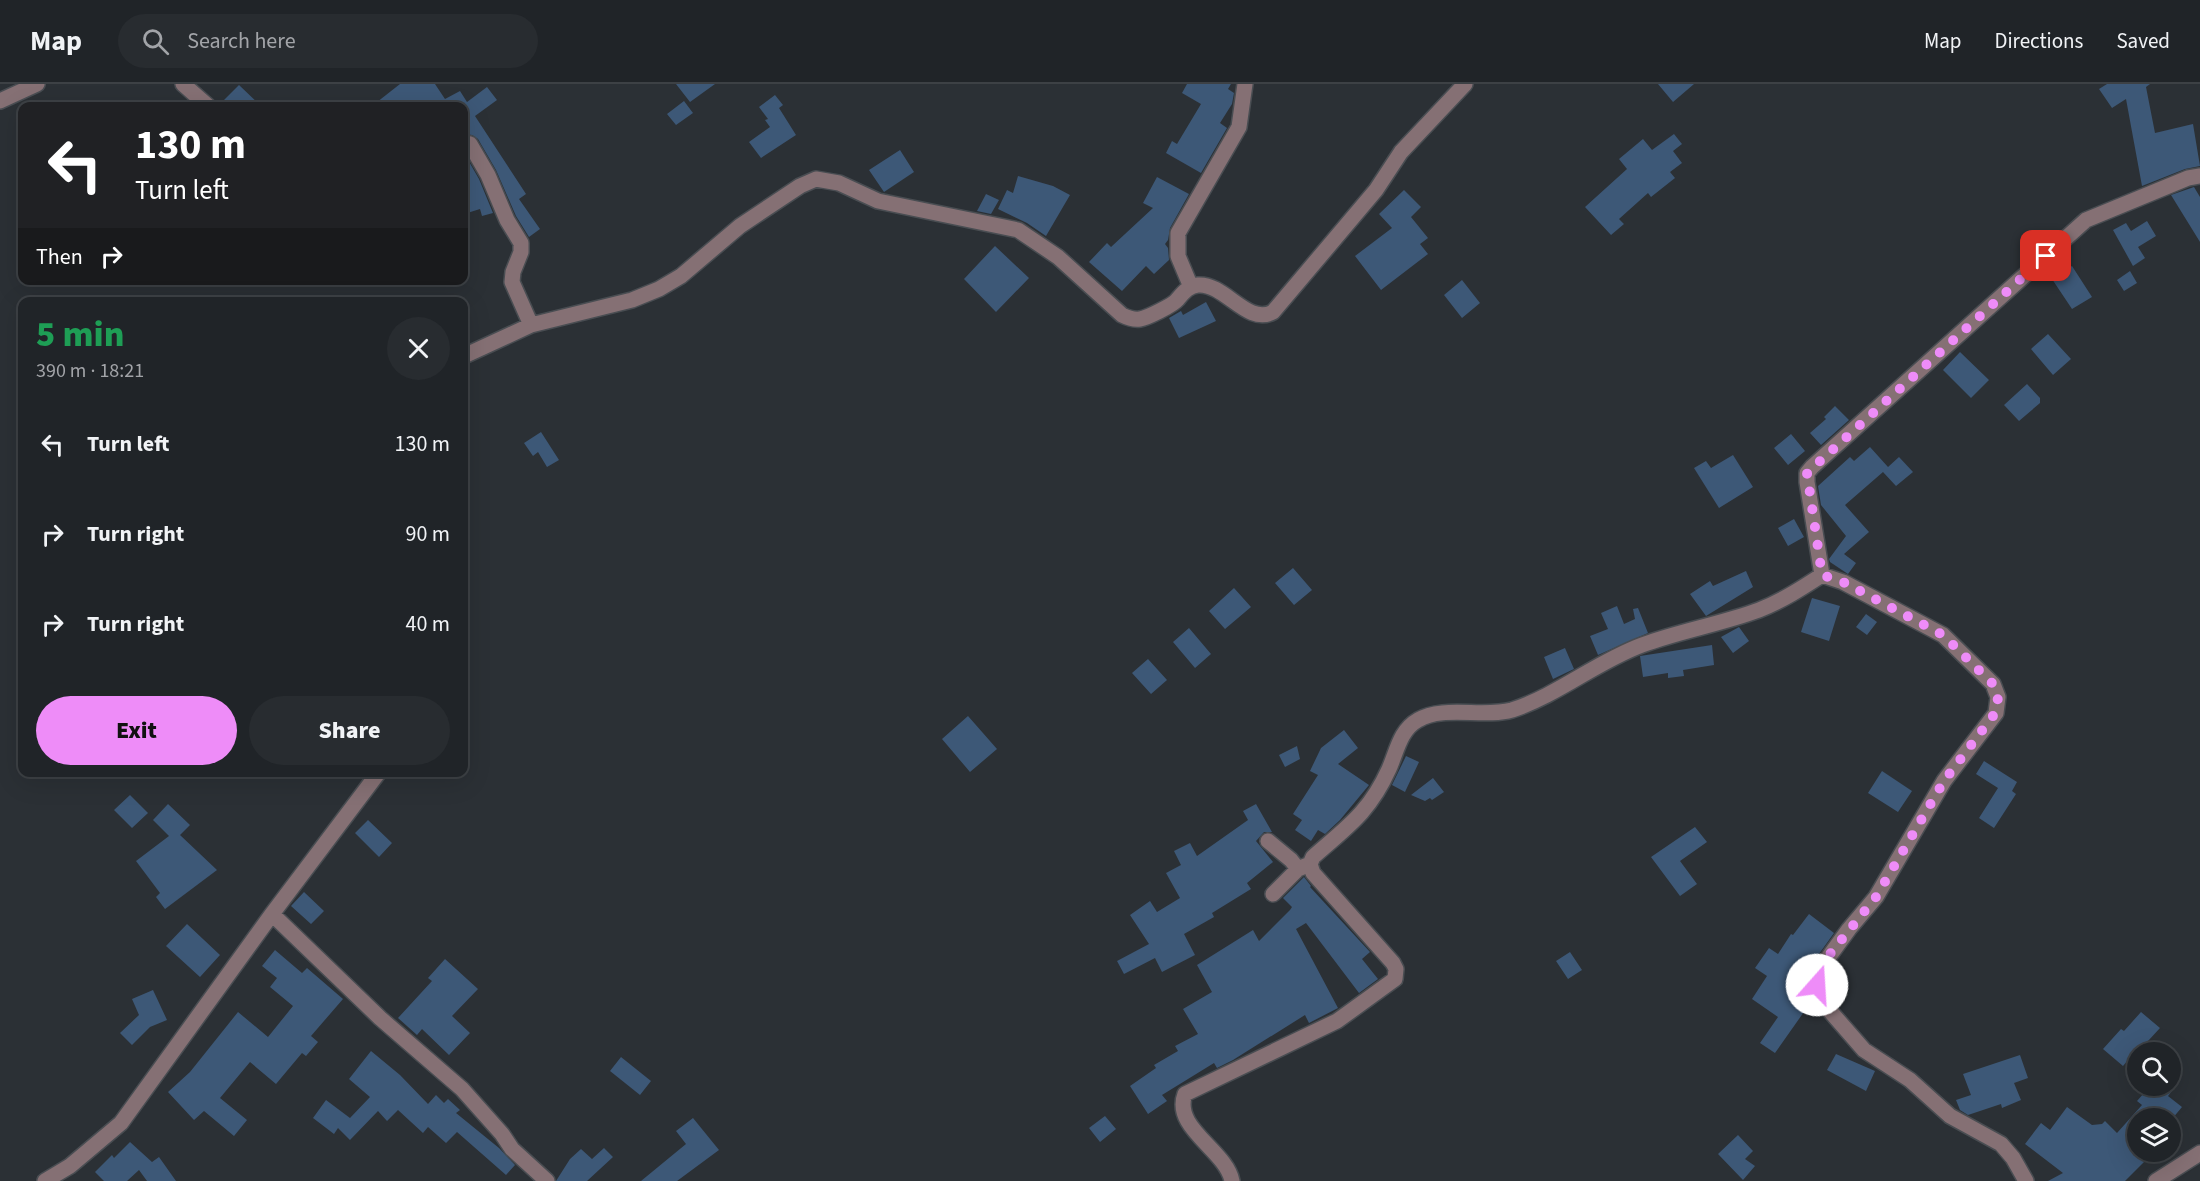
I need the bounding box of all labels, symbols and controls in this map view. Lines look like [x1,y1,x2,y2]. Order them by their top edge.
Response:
search box [118,14,538,68]
text: Map [30,21,82,61]
icon: search [139,25,172,58]
text: Search here [187,25,296,57]
text: Map [1924,26,1962,56]
text: Directions [1995,26,2083,56]
text: Saved [2116,26,2170,56]
text: 130 m [135,115,246,175]
icon: left [36,126,114,204]
text: Turn left [135,171,229,210]
pin [2020,230,2071,281]
icon: arrive [2029,239,2062,272]
icon: right [95,240,128,273]
text: Then [36,241,83,273]
text: 5 min [36,309,124,360]
button: close [387,317,450,380]
text: 390 m · 18:21 [36,357,144,385]
icon: left [36,428,69,461]
text: Turn left [87,428,169,460]
text: 130 m [395,428,450,460]
icon: right [36,518,69,551]
text: Turn right [87,518,184,550]
text: 90 m [405,518,450,550]
icon: right [36,608,69,641]
text: Turn right [87,608,184,640]
text: 40 m [405,608,450,640]
button: Exit [36,696,237,765]
button: Share [249,696,450,765]
position arrow [1785,953,1849,1017]
map controls [2127,1042,2181,1162]
button: search [2127,1042,2181,1096]
button: layers [2127,1108,2181,1162]

